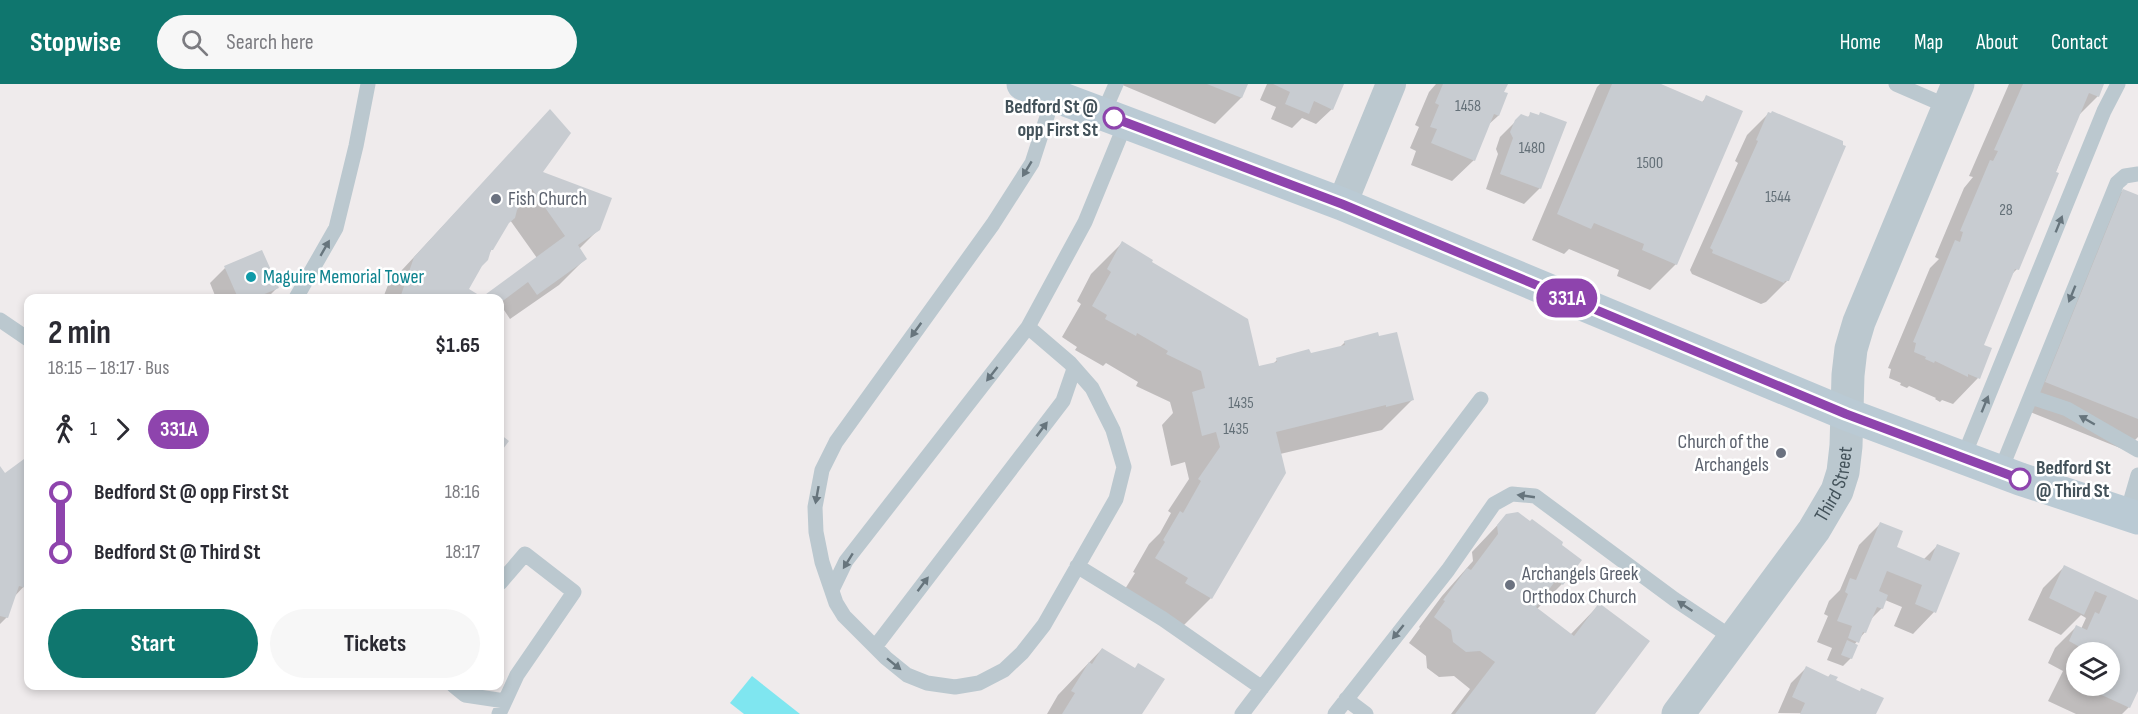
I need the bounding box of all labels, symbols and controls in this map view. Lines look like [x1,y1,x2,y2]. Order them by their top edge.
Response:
search box [157,15,577,69]
text: Stopwise [30,26,121,59]
icon: search [178,26,211,59]
text: Search here [226,29,314,56]
text: Home [1840,30,1881,55]
text: Map [1914,30,1943,55]
text: About [1976,30,2018,55]
text: Contact [2051,30,2108,55]
place label: Bedford St @ opp First St [1005,95,1098,142]
house number: 1458 [1455,97,1481,116]
marker: Bedford St @ opp First St [1103,107,1125,129]
house number: 1480 [1519,139,1545,158]
house number: 1500 [1637,154,1663,173]
one-way arrow [1022,161,1033,178]
place label: Fish Church [508,187,587,211]
house number: 1544 [1765,188,1791,207]
marker: Fish Church [489,192,503,206]
house number: 28 [1999,201,2013,220]
one-way arrow [2054,214,2064,232]
one-way arrow [320,240,331,256]
place label: Maguire Memorial Tower [263,265,425,289]
marker: Maguire Memorial Tower [244,270,258,284]
line badge: 331A [1525,278,1609,318]
one-way arrow [2067,285,2076,303]
text: 331A [1548,286,1586,311]
text: 2 min [48,313,111,353]
one-way arrow [910,321,922,337]
text: $1.65 [435,332,480,359]
text: 18:15 – 18:17 · Bus [48,356,169,380]
one-way arrow [987,366,999,381]
house number: 1435 [1228,394,1254,413]
one-way arrow [1981,395,1990,413]
icon: walk [48,413,81,446]
icon: forward [106,413,139,446]
one-way arrow [2079,415,2096,425]
text: 1 [90,417,97,441]
text: 331A [160,417,197,442]
house number: 1435 [1223,420,1249,439]
one-way arrow [1035,422,1047,437]
place label: Church of the Archangels [1677,430,1769,477]
street label: Third Street [1809,445,1858,526]
marker: Church of the Archangels [1774,446,1788,460]
place label: Bedford St @ Third St [2036,456,2111,503]
marker: Bedford St @ Third St [2009,468,2031,490]
text: Bedford St @ opp First St [94,479,289,506]
text: 18:16 [445,480,480,504]
one-way arrow [812,486,821,505]
one-way arrow [1516,491,1535,500]
text: Bedford St @ Third St [94,539,261,566]
text: 18:17 [446,540,480,564]
one-way arrow [842,553,853,569]
place label: Archangels Greek Orthodox Church [1521,562,1639,609]
one-way arrow [917,576,929,592]
marker: Archangels Greek Orthodox Church [1503,578,1517,592]
one-way arrow [1677,601,1693,612]
button: Start [48,609,258,678]
button: Tickets [270,609,480,678]
one-way arrow [1393,625,1405,640]
map controls [2066,642,2120,696]
button: layers [2066,642,2120,696]
one-way arrow [886,657,901,670]

